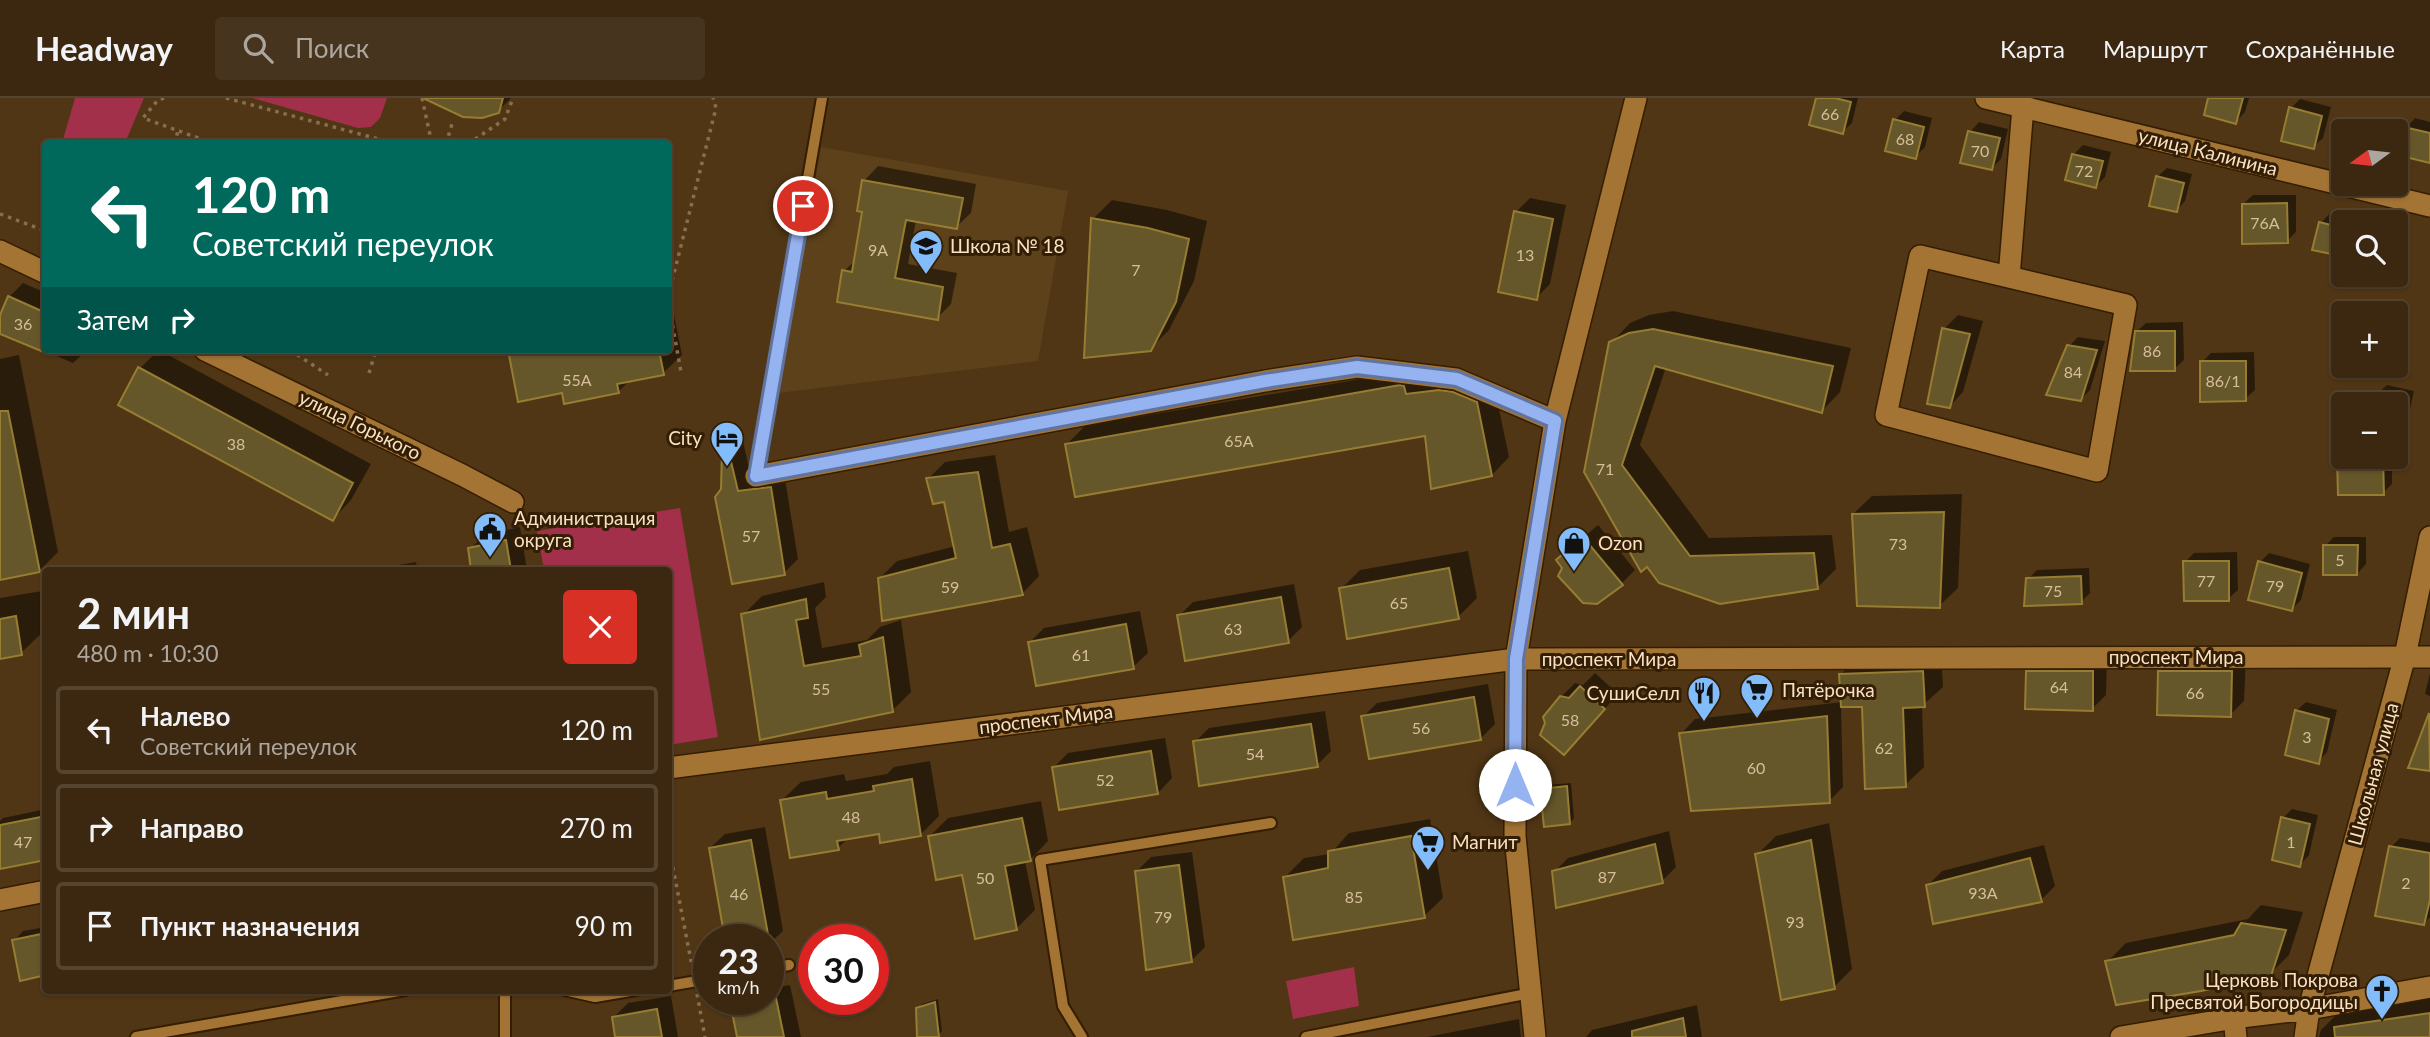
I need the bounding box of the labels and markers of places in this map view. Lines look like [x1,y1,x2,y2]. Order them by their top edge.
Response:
pin [773,176,833,236]
school or university icon: Школа № 18 [907,227,945,276]
place label: Школа № 18 [950,234,1065,257]
hotel icon: City [708,419,746,468]
place label: City [668,426,702,449]
place label: Администрация округа [514,506,655,551]
public building icon: Администрация округа [471,510,509,559]
shop icon: Ozon [1555,524,1593,573]
place label: Ozon [1598,531,1643,554]
supermarket icon: Пятёрочка [1738,671,1776,720]
restaurant icon: СушиСелл [1685,674,1723,723]
place label: Пятёрочка [1782,678,1875,701]
place label: СушиСелл [1587,681,1680,704]
supermarket icon: Магнит [1409,823,1447,872]
place label: Магнит [1452,830,1518,853]
place label: Церковь Покрова Пресвятой Богородицы [2150,968,2358,1013]
church icon: Церковь Покрова Пресвятой Богородицы [2363,972,2401,1021]

